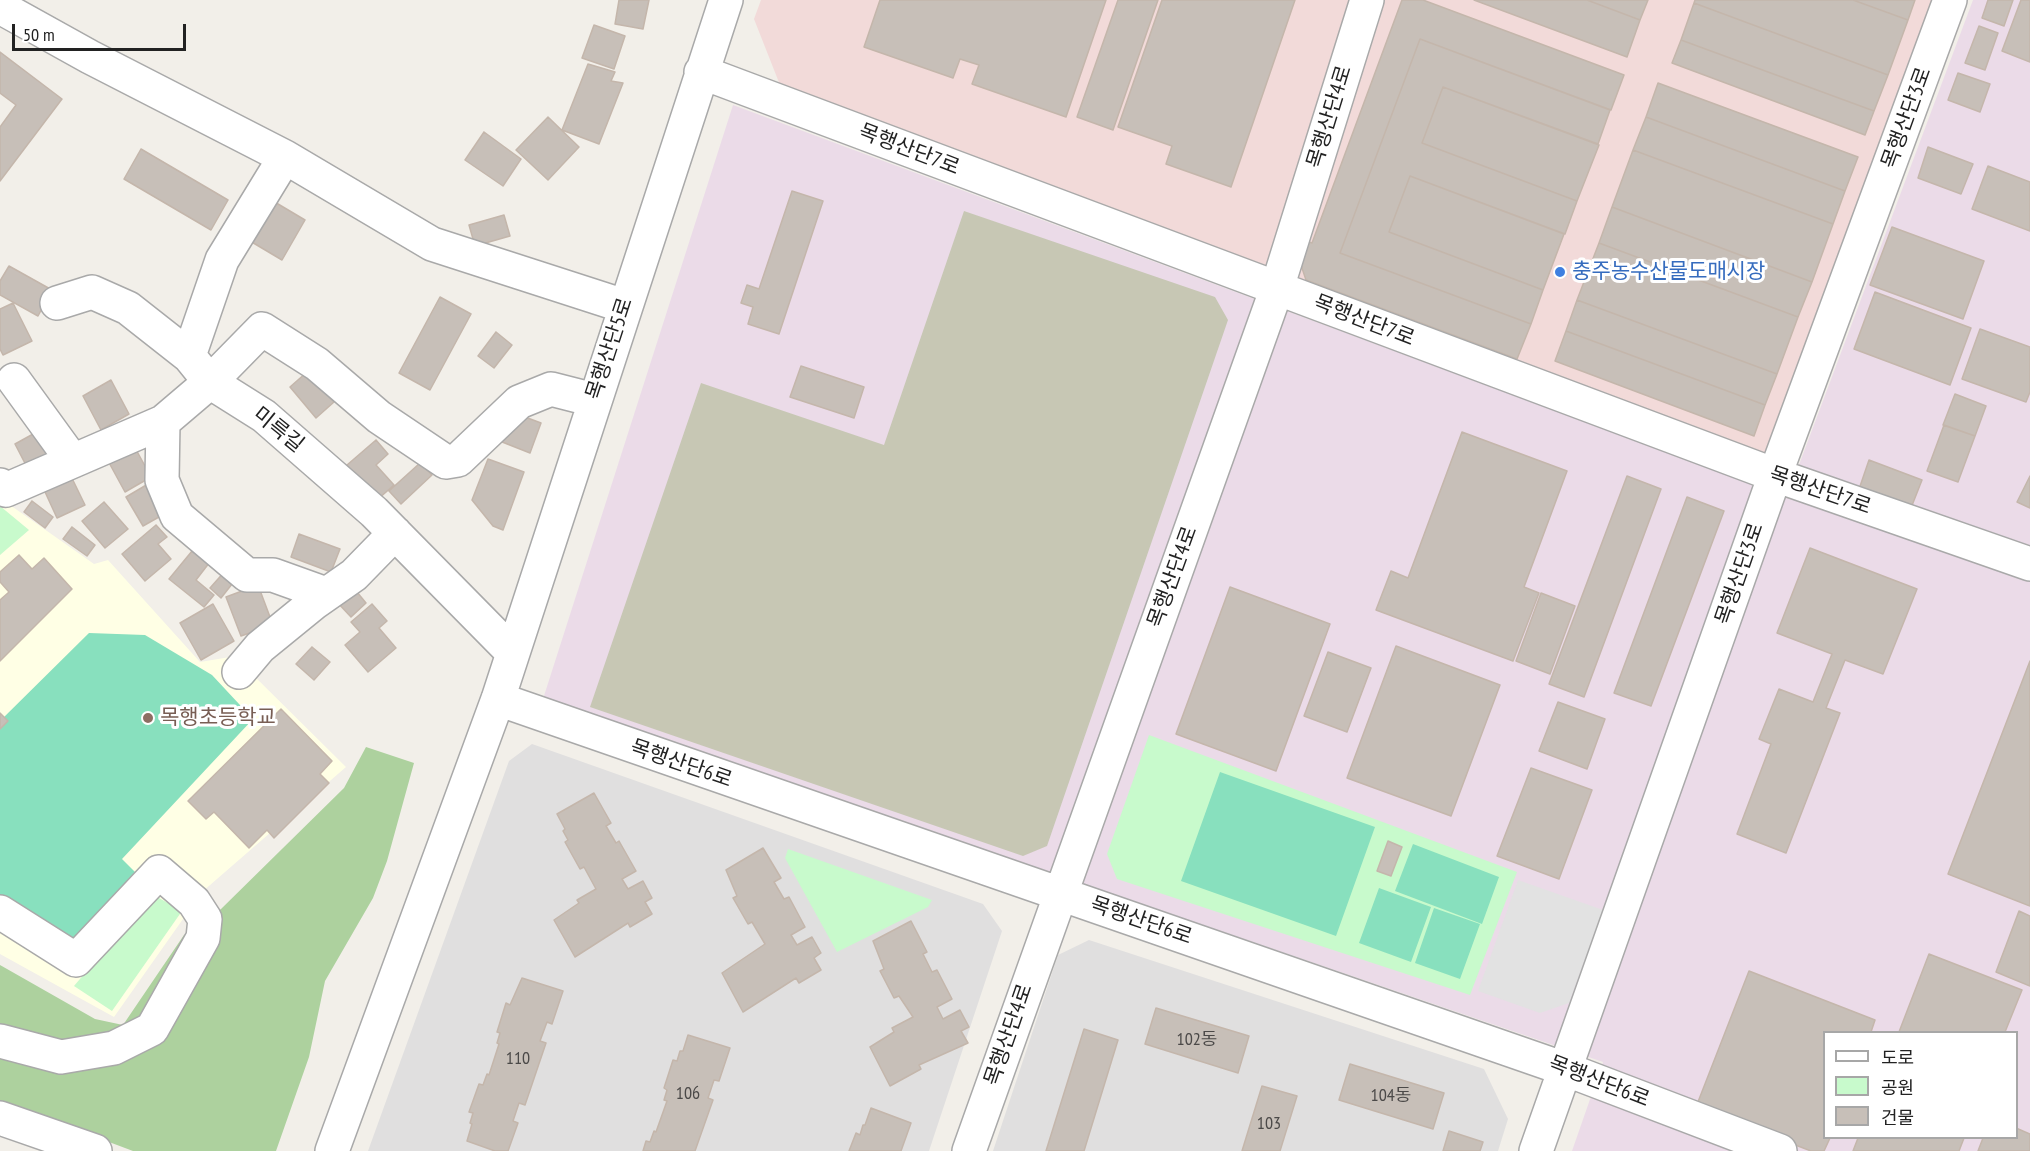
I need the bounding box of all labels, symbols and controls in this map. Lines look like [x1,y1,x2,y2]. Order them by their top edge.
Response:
scale bar [15,12,189,50]
text: 50 m [23,23,55,46]
street label: 목행산단4로 [1302,63,1358,171]
street label: 목행산단3로 [1877,64,1937,172]
street label: 목행산단7로 [855,119,963,181]
place label: 충주농수산물도매시장 [1572,259,1765,285]
marker: 충주농수산물도매시장 [1553,265,1567,279]
street label: 목행산단7로 [1310,290,1418,352]
street label: 목행산단5로 [582,295,638,403]
street label: 미륵길 [248,402,308,458]
street label: 목행산단7로 [1766,462,1874,520]
street label: 목행산단3로 [1711,520,1769,628]
street label: 목행산단4로 [1143,523,1203,631]
place label: 목행초등학교 [160,705,276,731]
marker: 목행초등학교 [141,711,155,725]
street label: 목행산단6로 [627,735,735,793]
street label: 목행산단6로 [1087,892,1195,950]
street label: 목행산단4로 [980,981,1038,1089]
house number: 102동 [1177,1029,1217,1051]
legend [1823,1031,2018,1139]
text: 도로 [1881,1046,1914,1069]
house number: 110 [506,1048,530,1070]
street label: 목행산단6로 [1545,1051,1653,1113]
text: 공원 [1881,1076,1914,1099]
house number: 106 [676,1083,700,1105]
house number: 104동 [1371,1085,1411,1107]
text: 건물 [1881,1106,1914,1129]
house number: 103 [1257,1113,1281,1135]

